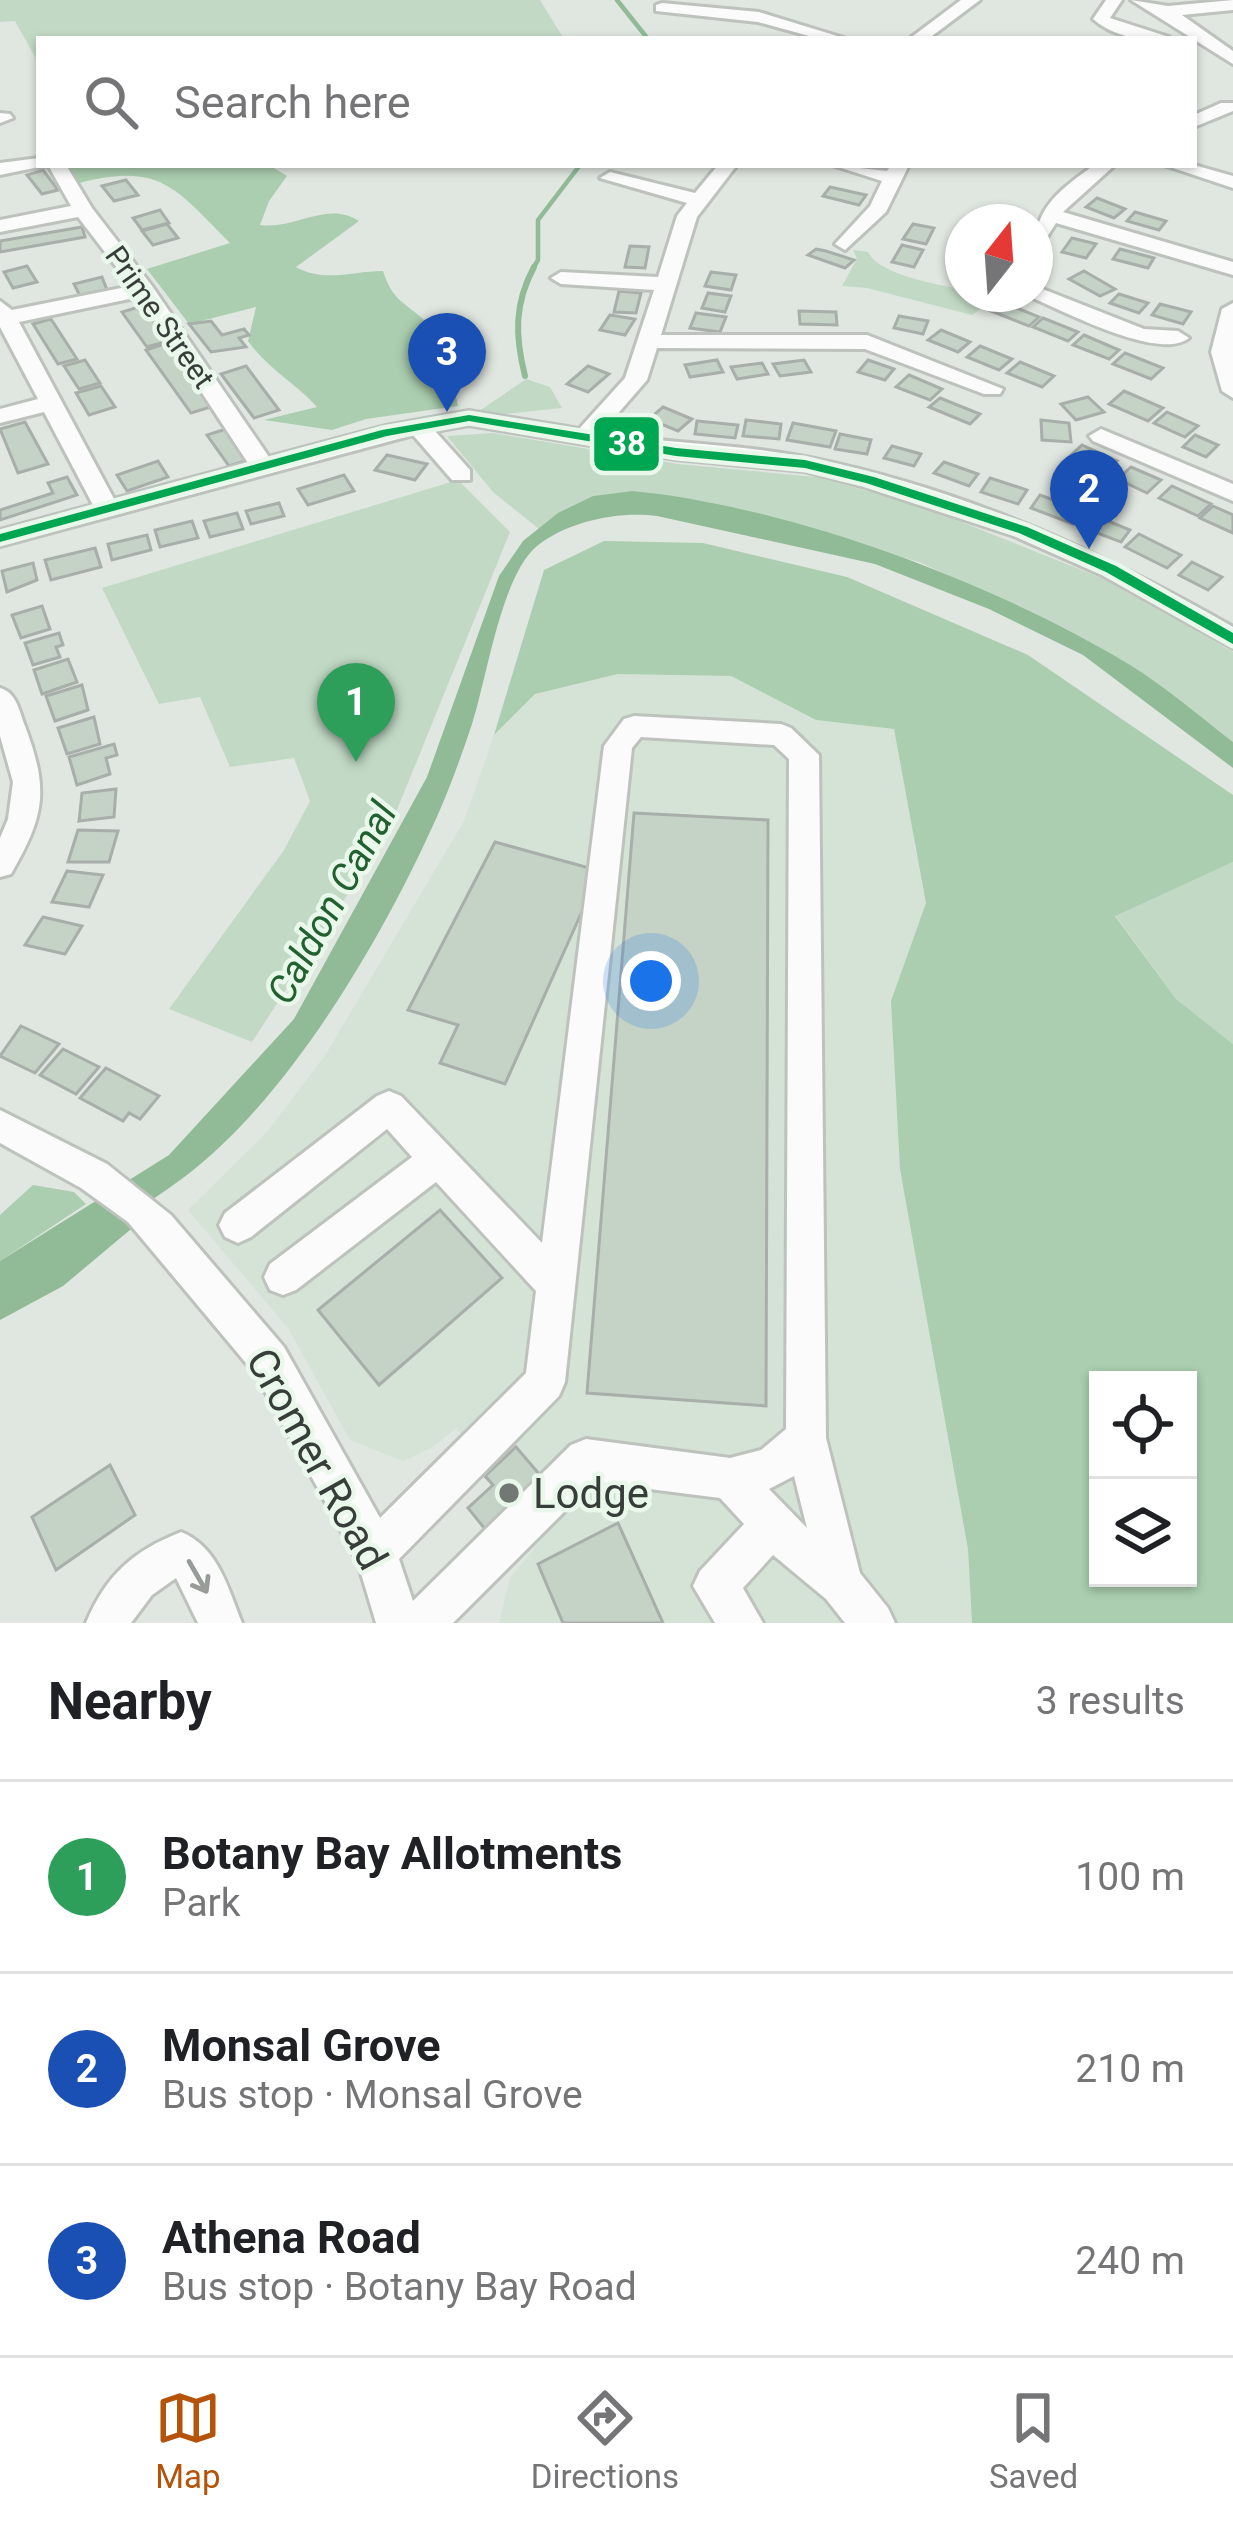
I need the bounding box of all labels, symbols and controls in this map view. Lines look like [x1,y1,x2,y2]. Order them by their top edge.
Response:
search box [36,36,1197,168]
icon: search [78,69,144,135]
text: Search here [174,76,411,129]
north arrow [945,204,1053,312]
street label: Prime Street [98,239,222,395]
pin: 3 [408,313,486,412]
line badge: 38 [592,415,661,473]
text: 38 [608,424,646,463]
pin: 2 [1050,450,1128,549]
pin: 1 [317,663,395,762]
water label: Caldon Canal [258,793,407,1012]
your location [621,951,681,1011]
street label: Cromer Road [236,1340,398,1578]
map controls [1089,1371,1197,1587]
button: locate [1089,1371,1197,1479]
place label: Lodge [533,1469,649,1518]
button: layers [1089,1479,1197,1587]
marker: Lodge [496,1480,522,1506]
one-way arrow [186,1559,210,1594]
text: Nearby [48,1672,212,1731]
text: 3 results [1036,1678,1185,1724]
text: Botany Bay Allotments [162,1827,622,1880]
text: 1 [76,1854,98,1900]
text: 100 m [1075,1854,1185,1900]
text: Park [162,1880,241,1926]
text: Monsal Grove [162,2019,441,2072]
text: 2 [76,2046,98,2092]
text: 210 m [1075,2046,1185,2092]
text: Bus stop · Monsal Grove [162,2072,583,2118]
text: Athena Road [162,2211,421,2264]
text: 3 [76,2238,98,2284]
text: 240 m [1075,2238,1185,2284]
text: Bus stop · Botany Bay Road [162,2264,637,2310]
tab: Map [155,2385,221,2496]
tab: Directions [531,2385,679,2496]
tab: Saved [989,2385,1078,2496]

